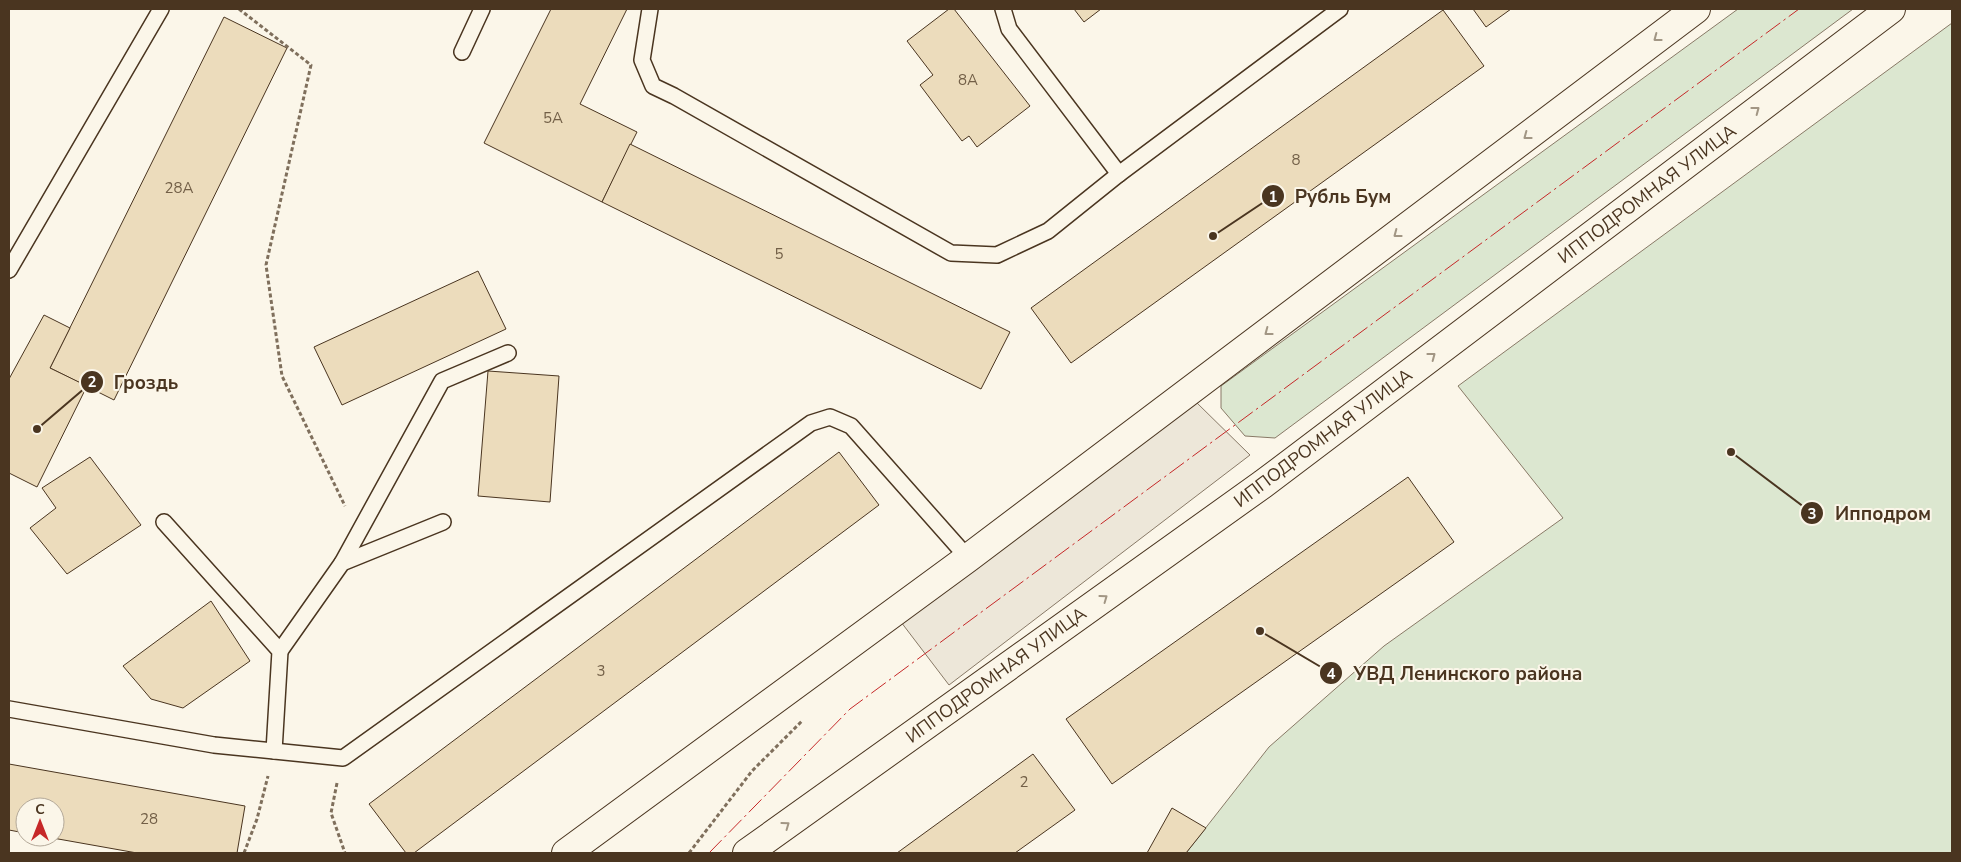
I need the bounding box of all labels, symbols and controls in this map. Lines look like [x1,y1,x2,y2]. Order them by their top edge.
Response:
one-way arrow [1653,32,1663,41]
house number: 8А [958,70,978,90]
house number: 5А [543,108,563,128]
one-way arrow [1750,108,1759,116]
street label: ИППОДРОМНАЯ УЛИЦА [1553,119,1741,269]
one-way arrow [1523,130,1533,139]
house number: 8 [1291,150,1301,170]
house number: 28А [165,178,194,198]
callout: Рубль Бум [1260,179,1402,213]
text: Рубль Бум [1295,184,1391,210]
text: 1 [1268,187,1278,207]
one-way arrow [1393,228,1403,237]
house number: 5 [774,244,784,264]
one-way arrow [1264,326,1274,335]
one-way arrow [1426,354,1435,362]
street label: ИППОДРОМНАЯ УЛИЦА [1229,363,1417,513]
callout: Гроздь [79,365,188,399]
text: Гроздь [114,370,178,396]
text: 2 [87,372,97,392]
callout: Ипподром [1800,496,1941,530]
text: Ипподром [1835,501,1931,527]
text: 3 [1807,504,1817,524]
one-way arrow [1098,595,1107,604]
street label: ИППОДРОМНАЯ УЛИЦА [901,601,1091,749]
callout: УВД Ленинского района [1319,656,1593,690]
house number: 3 [596,661,606,681]
text: УВД Ленинского района [1353,661,1582,687]
text: 4 [1326,664,1336,684]
house number: 2 [1019,772,1029,792]
north arrow [15,797,65,847]
text: С [35,800,45,819]
house number: 28 [140,809,158,829]
one-way arrow [780,822,790,831]

